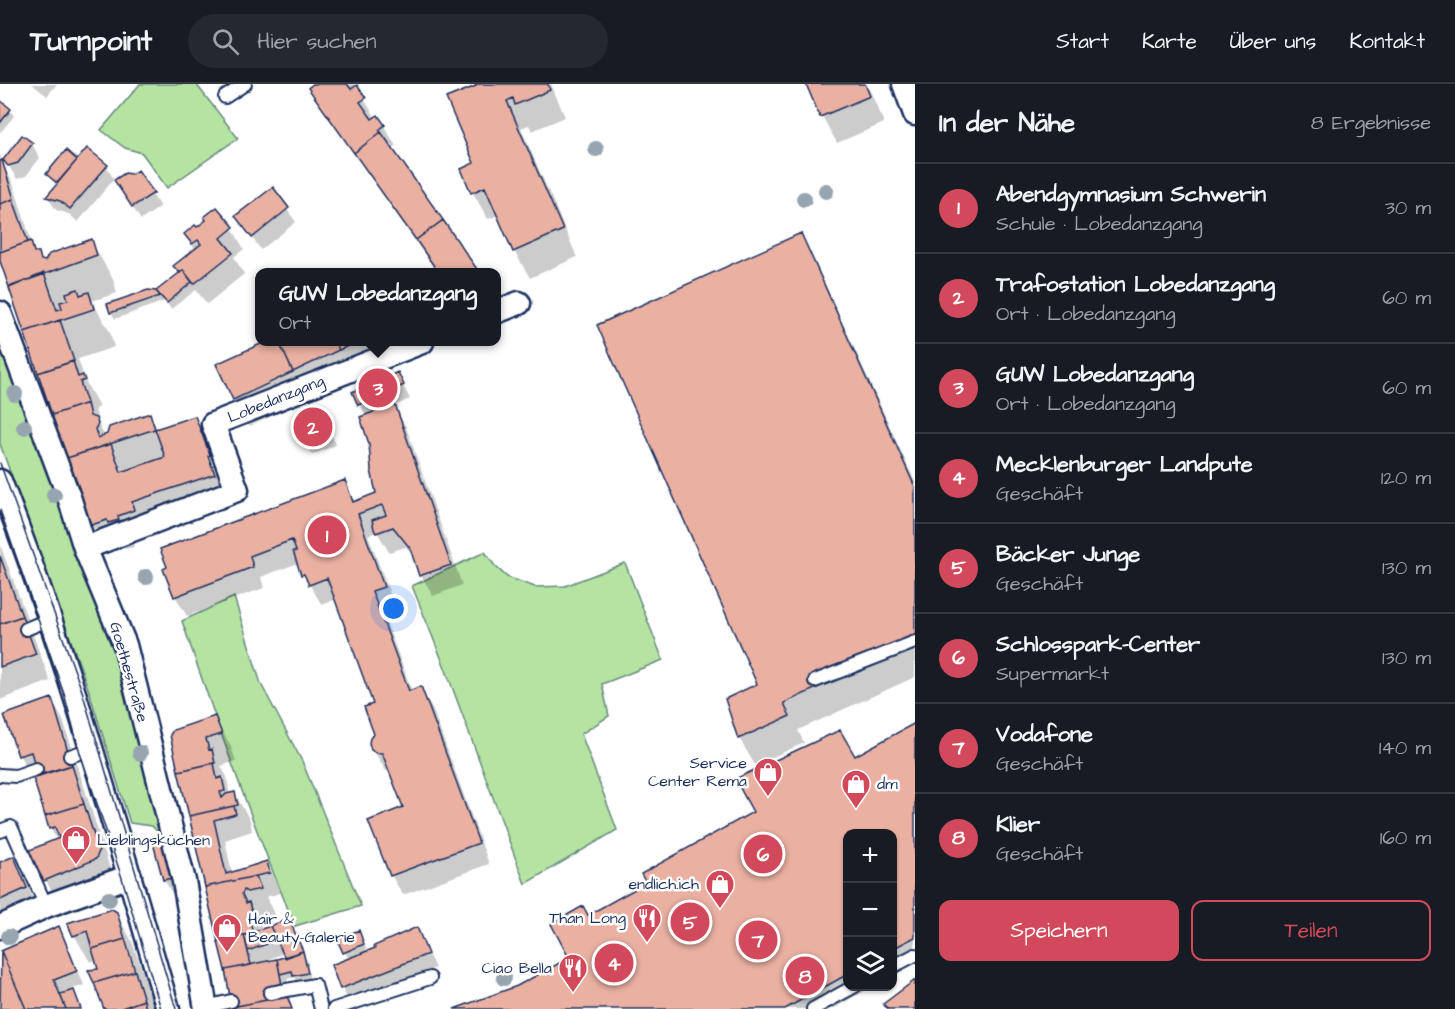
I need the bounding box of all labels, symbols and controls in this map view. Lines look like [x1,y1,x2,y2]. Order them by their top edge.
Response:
search box [188,14,608,68]
text: Turnpoint [30,22,152,61]
icon: search [209,25,242,58]
text: Hier suchen [257,26,376,57]
text: Start [1056,27,1109,56]
text: Karte [1142,27,1197,56]
text: Über uns [1230,27,1316,56]
text: Kontakt [1349,27,1425,56]
text: In der Nähe [939,105,1075,141]
text: 8 Ergebnisse [1311,109,1431,137]
text: Abendgymnasium Schwerin [996,179,1266,210]
text: 1 [957,194,960,222]
text: 30 m [1385,194,1431,222]
text: Schule · Lobedanzgang [996,210,1203,238]
popup [255,268,501,346]
text: Trafostation Lobedanzgang [996,269,1275,300]
text: GUW Lobedanzgang [279,278,477,309]
text: 2 [953,284,964,312]
text: 60 m [1382,284,1431,312]
text: Ort · Lobedanzgang [996,300,1176,328]
text: Ort [279,309,311,337]
text: GUW Lobedanzgang [996,359,1194,390]
pin: 3 [358,366,398,410]
street label: Lobedanzgang [224,370,328,429]
text: 3 [953,374,964,402]
text: 60 m [1382,374,1431,402]
text: Ort · Lobedanzgang [996,390,1176,418]
pin: 2 [294,404,332,450]
text: Mecklenburger Landpute [996,449,1253,480]
text: 4 [952,464,965,492]
text: 120 m [1381,464,1431,492]
text: Geschäft [996,480,1083,508]
pin: 1 [308,512,346,558]
text: Bäcker Junge [996,539,1140,570]
text: 5 [951,554,966,582]
text: 130 m [1382,554,1431,582]
text: Geschäft [996,570,1083,598]
your location [379,594,408,623]
street label: Goethestraße [104,619,154,725]
text: Schlosspark-Center [996,629,1200,660]
text: 6 [952,644,965,672]
text: 130 m [1382,644,1431,672]
text: Supermarkt [996,660,1109,688]
text: Vodafone [996,719,1093,750]
text: 7 [952,734,965,762]
text: 140 m [1379,734,1431,762]
text: Geschäft [996,750,1083,778]
place label: Service Center Rema [648,752,747,792]
shop icon: Service Center Rema [752,756,784,798]
shop icon: dm [840,768,872,810]
place label: dm [877,773,898,795]
text: Klier [996,809,1040,840]
shop icon: Lieblingsküchen [60,824,92,866]
text: 8 [952,824,965,852]
text: 160 m [1380,824,1431,852]
place label: Lieblingsküchen [97,829,210,852]
map controls [843,829,897,991]
button: + [843,829,897,883]
pin: 6 [744,832,783,876]
text: Geschäft [996,840,1083,868]
shop icon: endlich.ich [704,868,736,910]
place label: endlich.ich [628,873,699,895]
button: − [843,883,897,937]
pin: 5 [670,900,710,944]
button: Speichern [939,900,1179,961]
button: Teilen [1191,900,1431,961]
restaurant icon: Than Long [631,902,663,944]
place label: Than Long [549,907,626,930]
place label: Hair & Beauty-Galerie [248,908,355,949]
shop icon: Hair & Beauty-Galerie [211,912,243,954]
pin: 7 [738,918,777,962]
button: layers [843,937,897,991]
pin: 4 [594,940,634,986]
restaurant icon: Ciao Bella [557,952,589,994]
pin: 8 [786,954,824,998]
place label: Ciao Bella [482,957,552,979]

